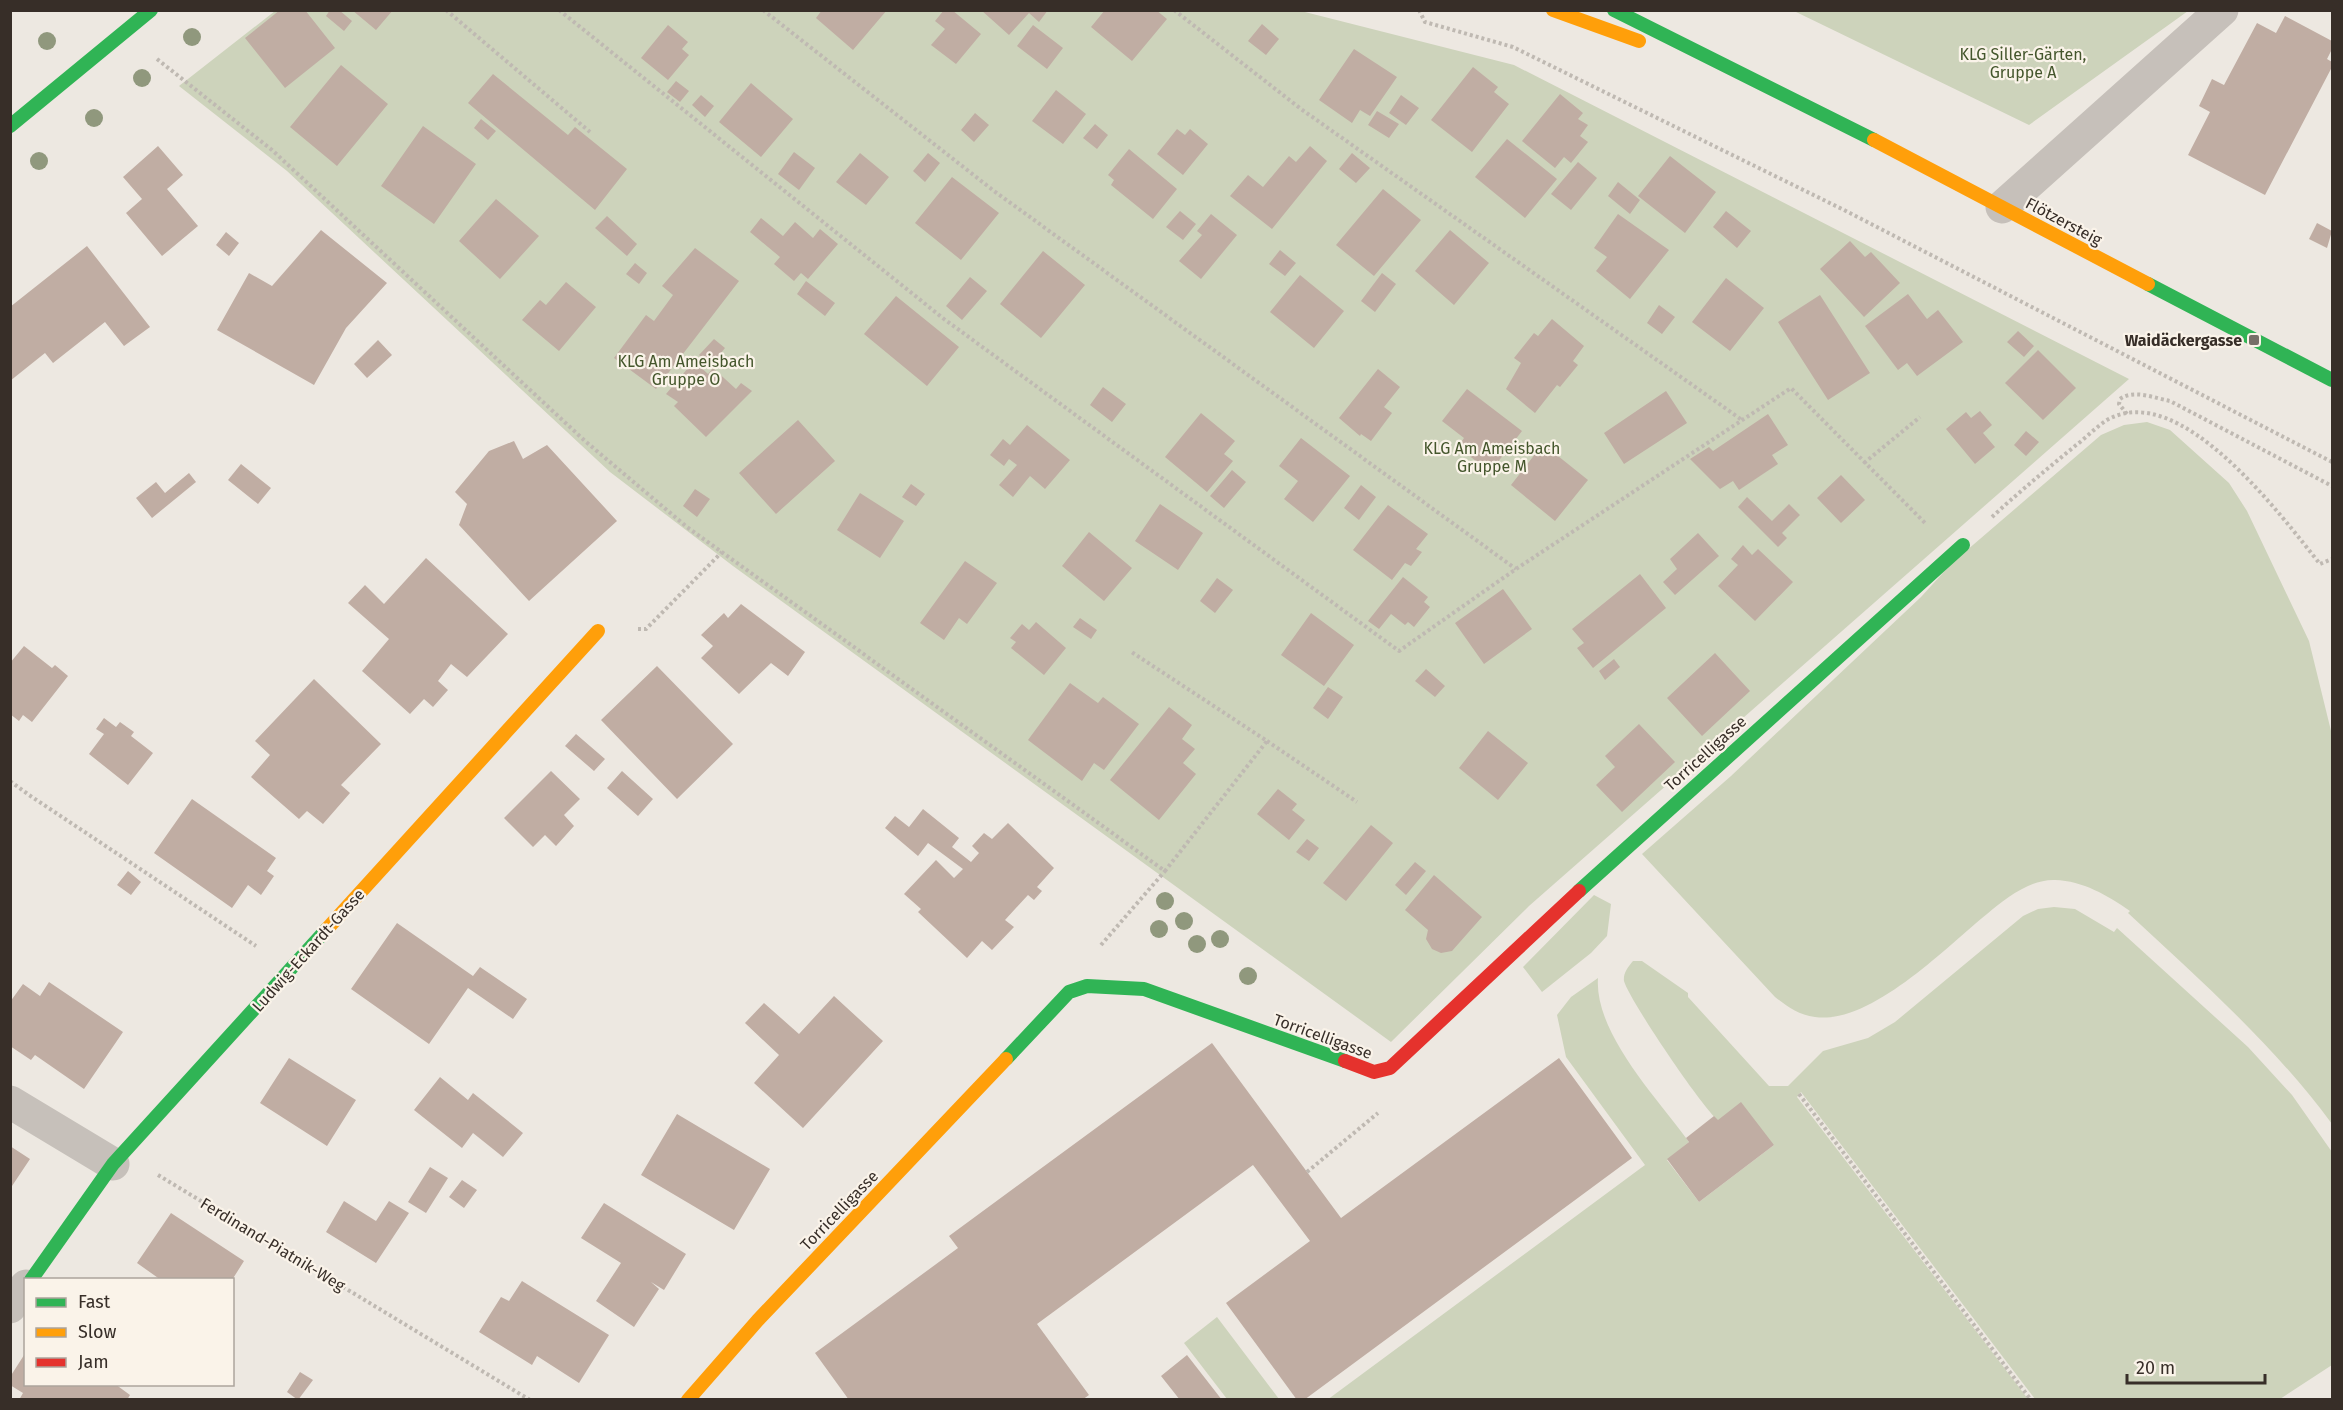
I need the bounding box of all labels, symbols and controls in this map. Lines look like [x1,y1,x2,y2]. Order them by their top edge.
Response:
park label: KLG Siller-Gärten, Gruppe A [1960,45,2087,82]
street label: Flötzersteig [2022,193,2106,250]
place label: Waidäckergasse [2125,331,2242,350]
marker: Waidäckergasse [2247,333,2261,347]
park label: KLG Am Ameisbach Gruppe O [618,352,754,389]
park label: KLG Am Ameisbach Gruppe M [1424,439,1560,476]
street label: Torricelligasse [1660,712,1750,795]
street label: Ludwig-Eckardt-Gasse [248,885,369,1016]
street label: Torricelligasse [1271,1010,1375,1063]
street label: Torricelligasse [797,1166,882,1254]
street label: Ferdinand-Piatnik-Weg [197,1194,349,1296]
legend [24,1278,234,1386]
text: Fast [78,1291,111,1313]
text: Slow [78,1321,117,1343]
scale bar [2127,1347,2265,1385]
text: Jam [78,1351,109,1373]
text: 20 m [2136,1357,2175,1379]

